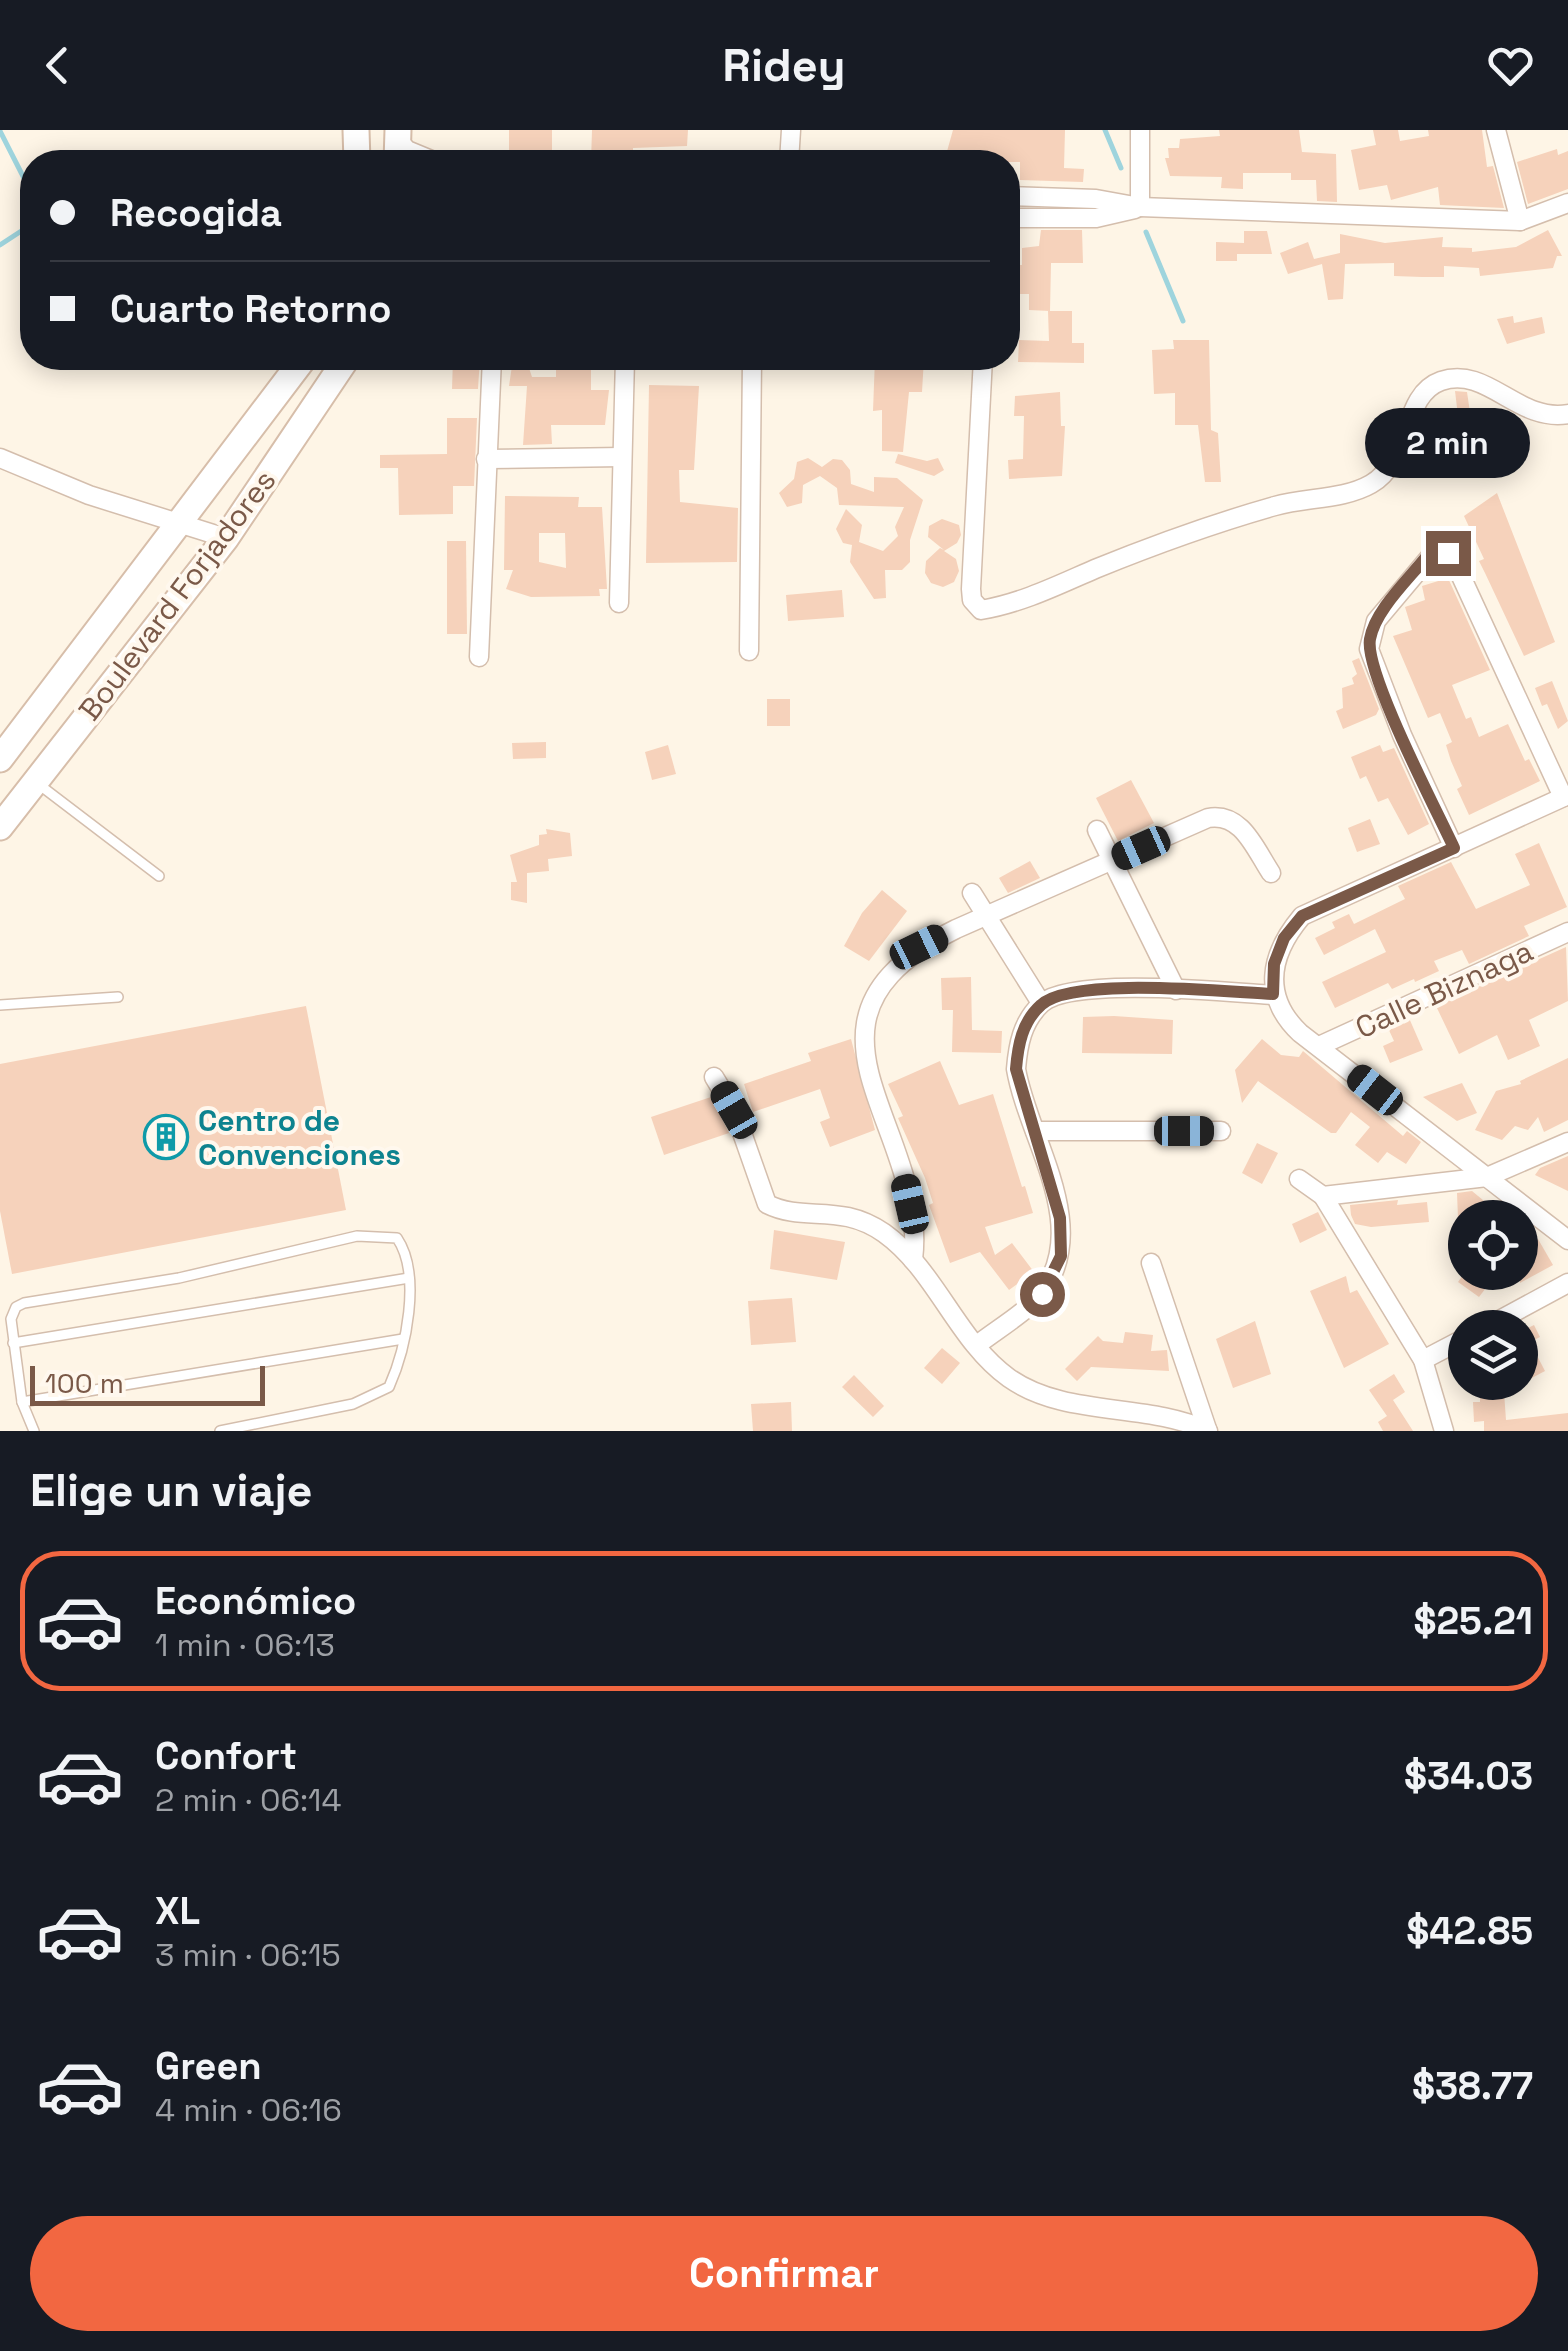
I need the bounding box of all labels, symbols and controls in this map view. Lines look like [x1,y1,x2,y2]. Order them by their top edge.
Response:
text: Ridey [723,37,845,94]
icon: back [30,38,85,93]
icon: heart [1483,38,1538,93]
text: Recogida [110,189,282,237]
text: Cuarto Retorno [110,285,391,333]
callout: 2 min [1366,408,1530,478]
text: 2 min [1406,423,1489,463]
street label: Boulevard Forjadores [70,462,284,728]
route end [1426,531,1471,576]
car [1107,822,1175,874]
car [885,920,953,974]
street label: Calle Biznaga [1349,931,1539,1047]
car [1342,1060,1408,1120]
car [706,1077,762,1143]
place label: Centro de Convenciones [198,1101,401,1174]
building icon: Centro de Convenciones [143,1114,189,1160]
car [1154,1116,1214,1146]
car [889,1171,931,1237]
map controls [1448,1200,1538,1400]
button: locate [1448,1200,1538,1290]
route start [1020,1272,1065,1317]
button: layers [1448,1310,1538,1400]
scale bar [30,1361,265,1406]
text: 100 m [45,1365,124,1401]
text: Elige un viaje [30,1462,313,1519]
icon: car [35,1576,125,1666]
text: Económico [155,1577,356,1625]
text: $25.21 [1414,1597,1533,1645]
text: 1 min · 06:13 [155,1625,335,1665]
icon: car [35,1731,125,1821]
text: Confort [155,1732,297,1780]
text: $34.03 [1404,1752,1533,1800]
text: 2 min · 06:14 [155,1780,342,1820]
icon: car [35,1886,125,1976]
text: XL [155,1887,200,1935]
text: $42.85 [1406,1907,1533,1955]
text: 3 min · 06:15 [155,1935,341,1975]
icon: car [35,2041,125,2131]
text: Green [155,2042,262,2090]
text: $38.77 [1412,2062,1533,2110]
text: 4 min · 06:16 [155,2090,342,2130]
button: Confirmar [30,2216,1538,2331]

